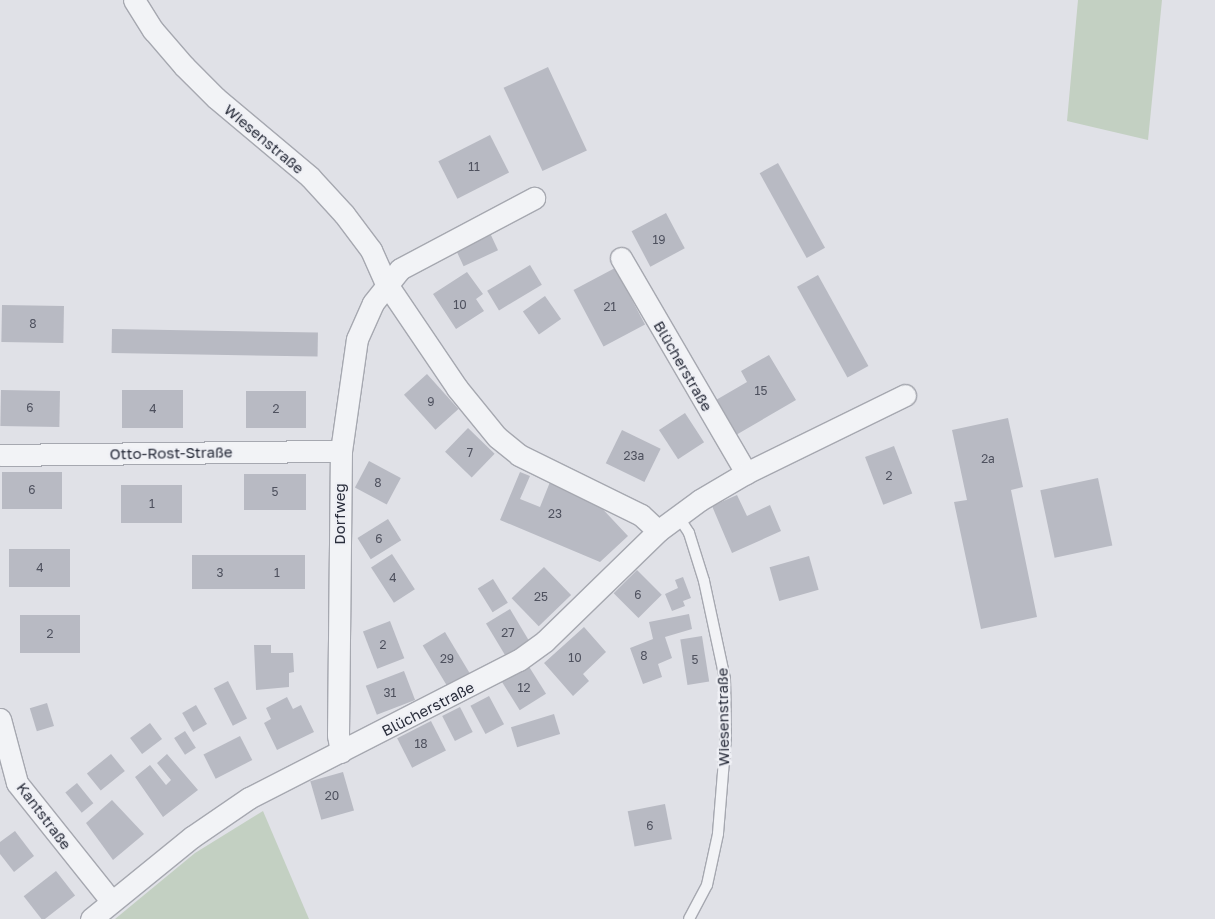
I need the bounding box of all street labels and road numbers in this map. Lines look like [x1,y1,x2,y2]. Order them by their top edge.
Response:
street label: Wiesenstraße [220,100,308,178]
street label: Blücherstraße [650,318,716,414]
street label: Otto-Rost-Straße [109,443,233,463]
street label: Dorfweg [331,483,349,545]
street label: Wiesenstraße [713,668,733,766]
street label: Blücherstraße [379,678,477,740]
street label: Kantstraße [13,779,75,853]

